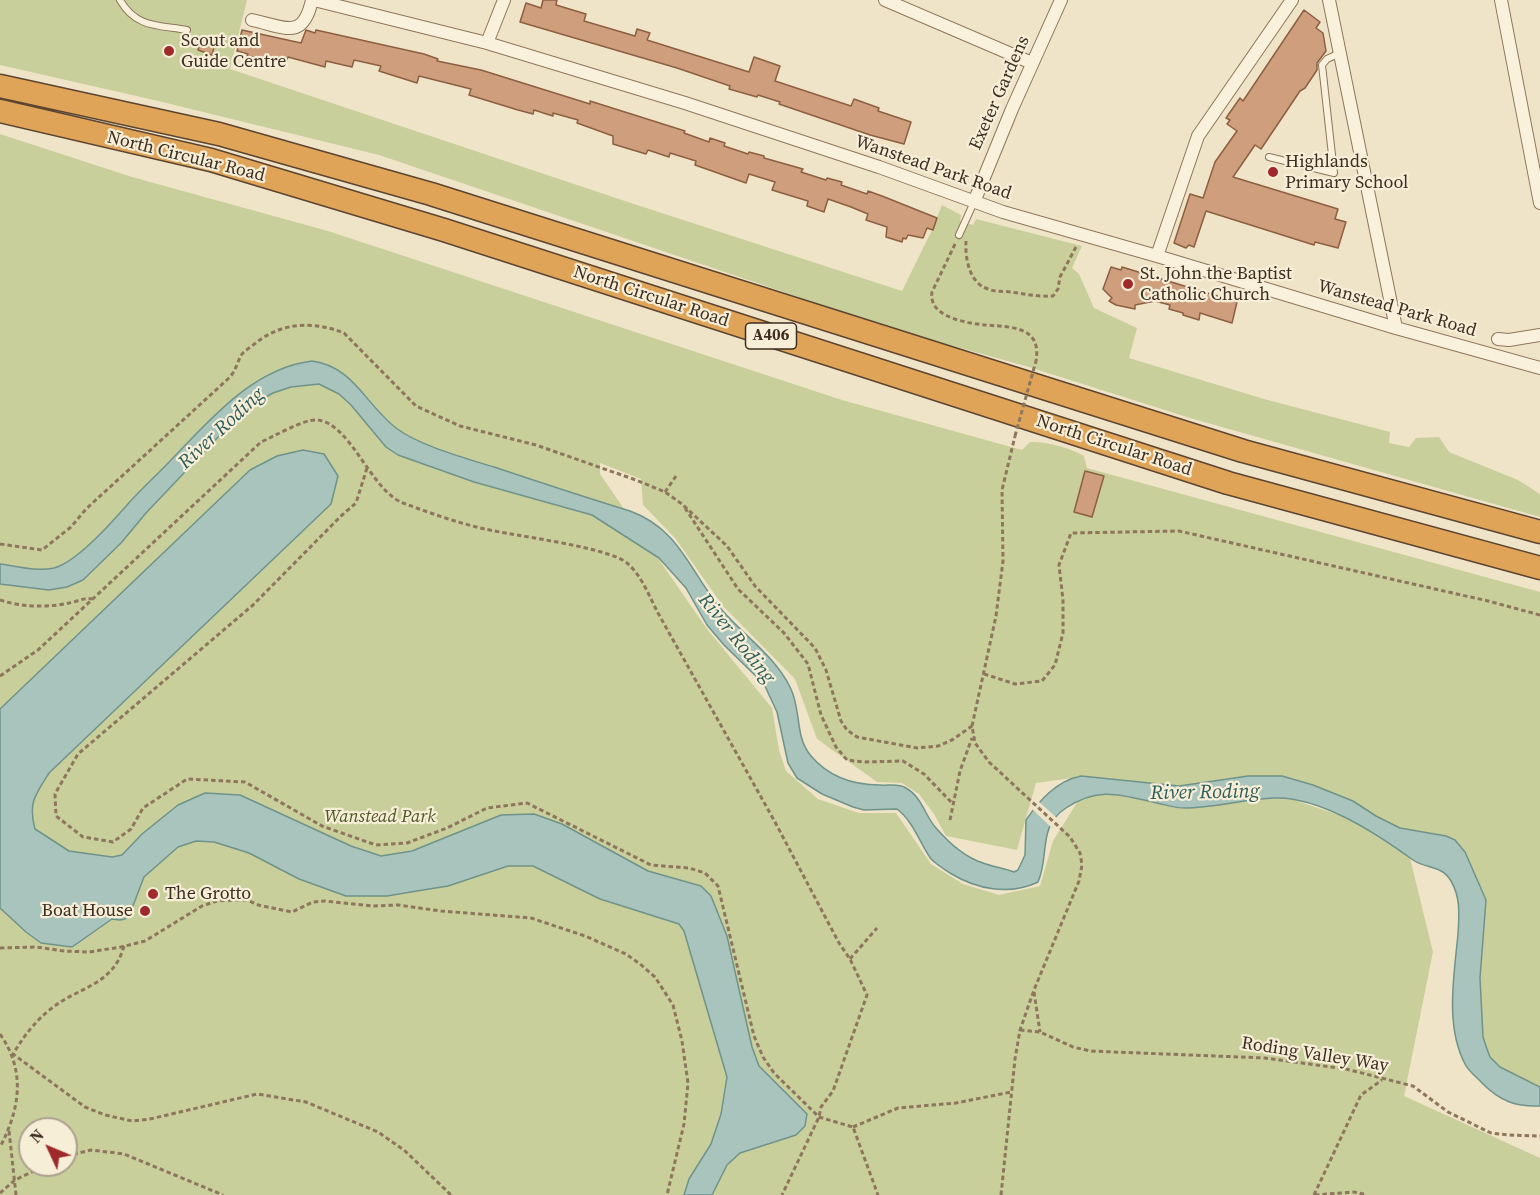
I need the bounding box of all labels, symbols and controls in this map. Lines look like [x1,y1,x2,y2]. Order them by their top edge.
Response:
place label: Scout and Guide Centre [181,30,287,72]
street label: Exeter Gardens [965,32,1035,154]
marker: Scout and Guide Centre [162,44,176,58]
street label: North Circular Road [105,127,267,187]
street label: Wanstead Park Road [852,131,1014,205]
place label: Highlands Primary School [1285,151,1408,194]
marker: Highlands Primary School [1266,165,1280,179]
street label: North Circular Road [571,262,731,332]
place label: St. John the Baptist Catholic Church [1140,263,1292,306]
street label: Wanstead Park Road [1315,276,1479,342]
marker: St. John the Baptist Catholic Church [1121,277,1135,291]
road number: A406 [746,323,796,349]
water label: River Roding [174,383,270,475]
street label: North Circular Road [1034,411,1194,481]
water label: River Roding [692,589,780,689]
water label: River Roding [1150,780,1260,806]
park label: Wanstead Park [324,806,436,828]
place label: The Grotto [165,883,251,905]
marker: The Grotto [146,887,160,901]
place label: Boat House [42,900,133,922]
marker: Boat House [138,904,152,918]
street label: Roding Valley Way [1240,1033,1390,1077]
north arrow [18,1117,78,1177]
text: N [25,1124,48,1148]

